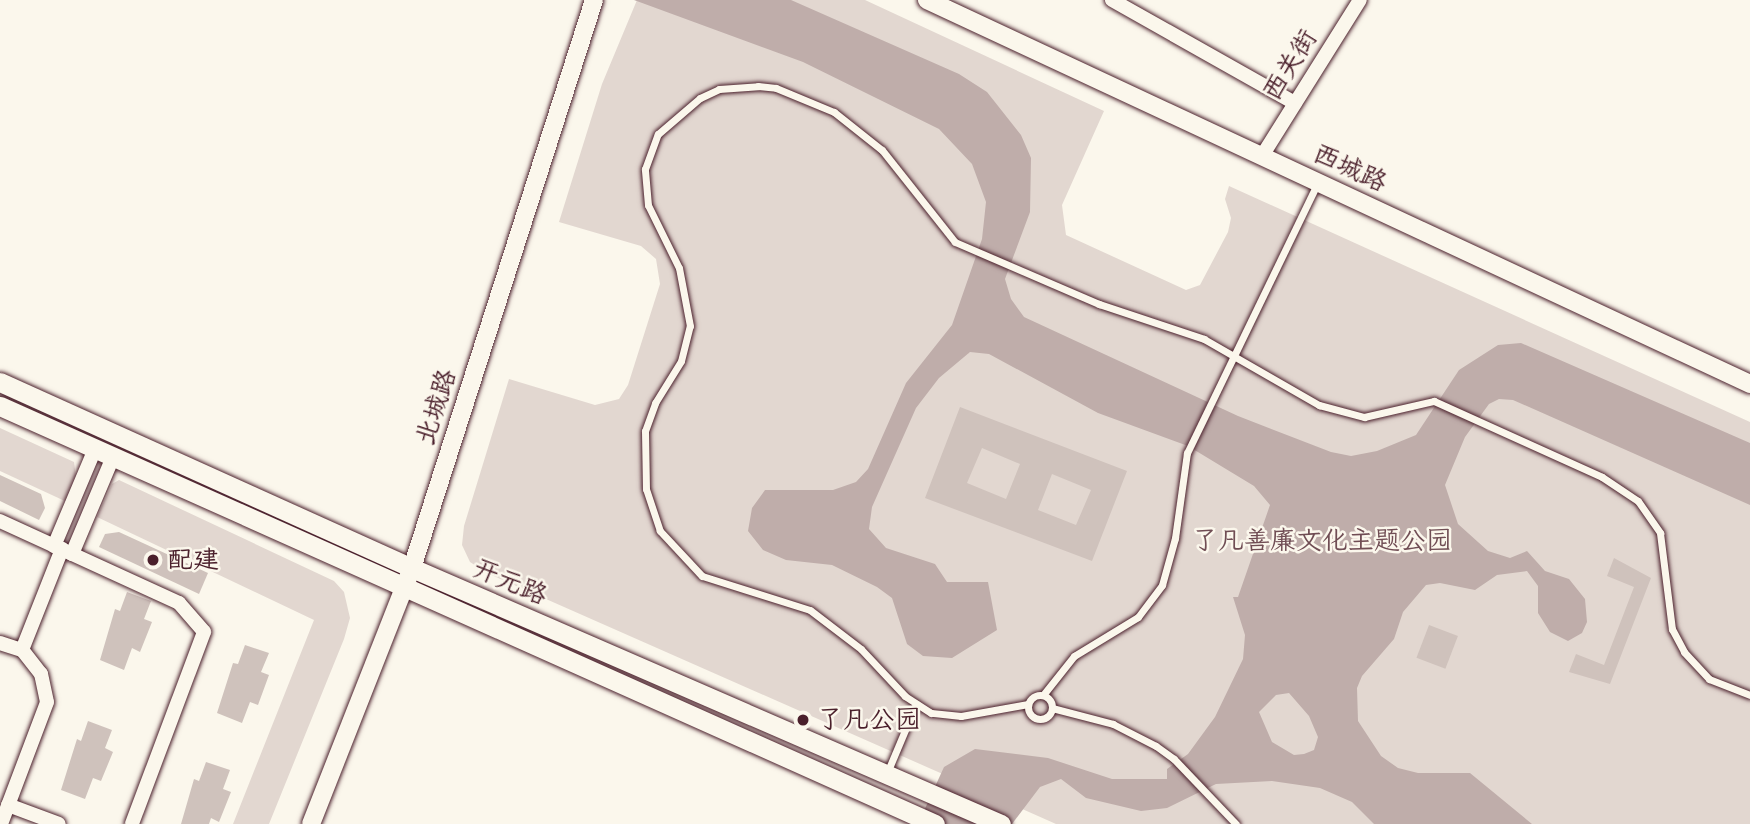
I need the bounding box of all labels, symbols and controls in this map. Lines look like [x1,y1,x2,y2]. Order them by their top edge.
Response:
street label: 西关街 [1256,24,1324,106]
street label: 西城路 [1308,137,1392,199]
street label: 北城路 [409,365,463,449]
park label: 了凡善廉文化主题公园 [1192,525,1452,557]
place label: 配建 [167,544,219,576]
marker: 配建 [145,552,161,568]
street label: 开元路 [468,552,552,612]
place label: 了凡公园 [817,704,921,736]
marker: 了凡公园 [795,712,811,728]

